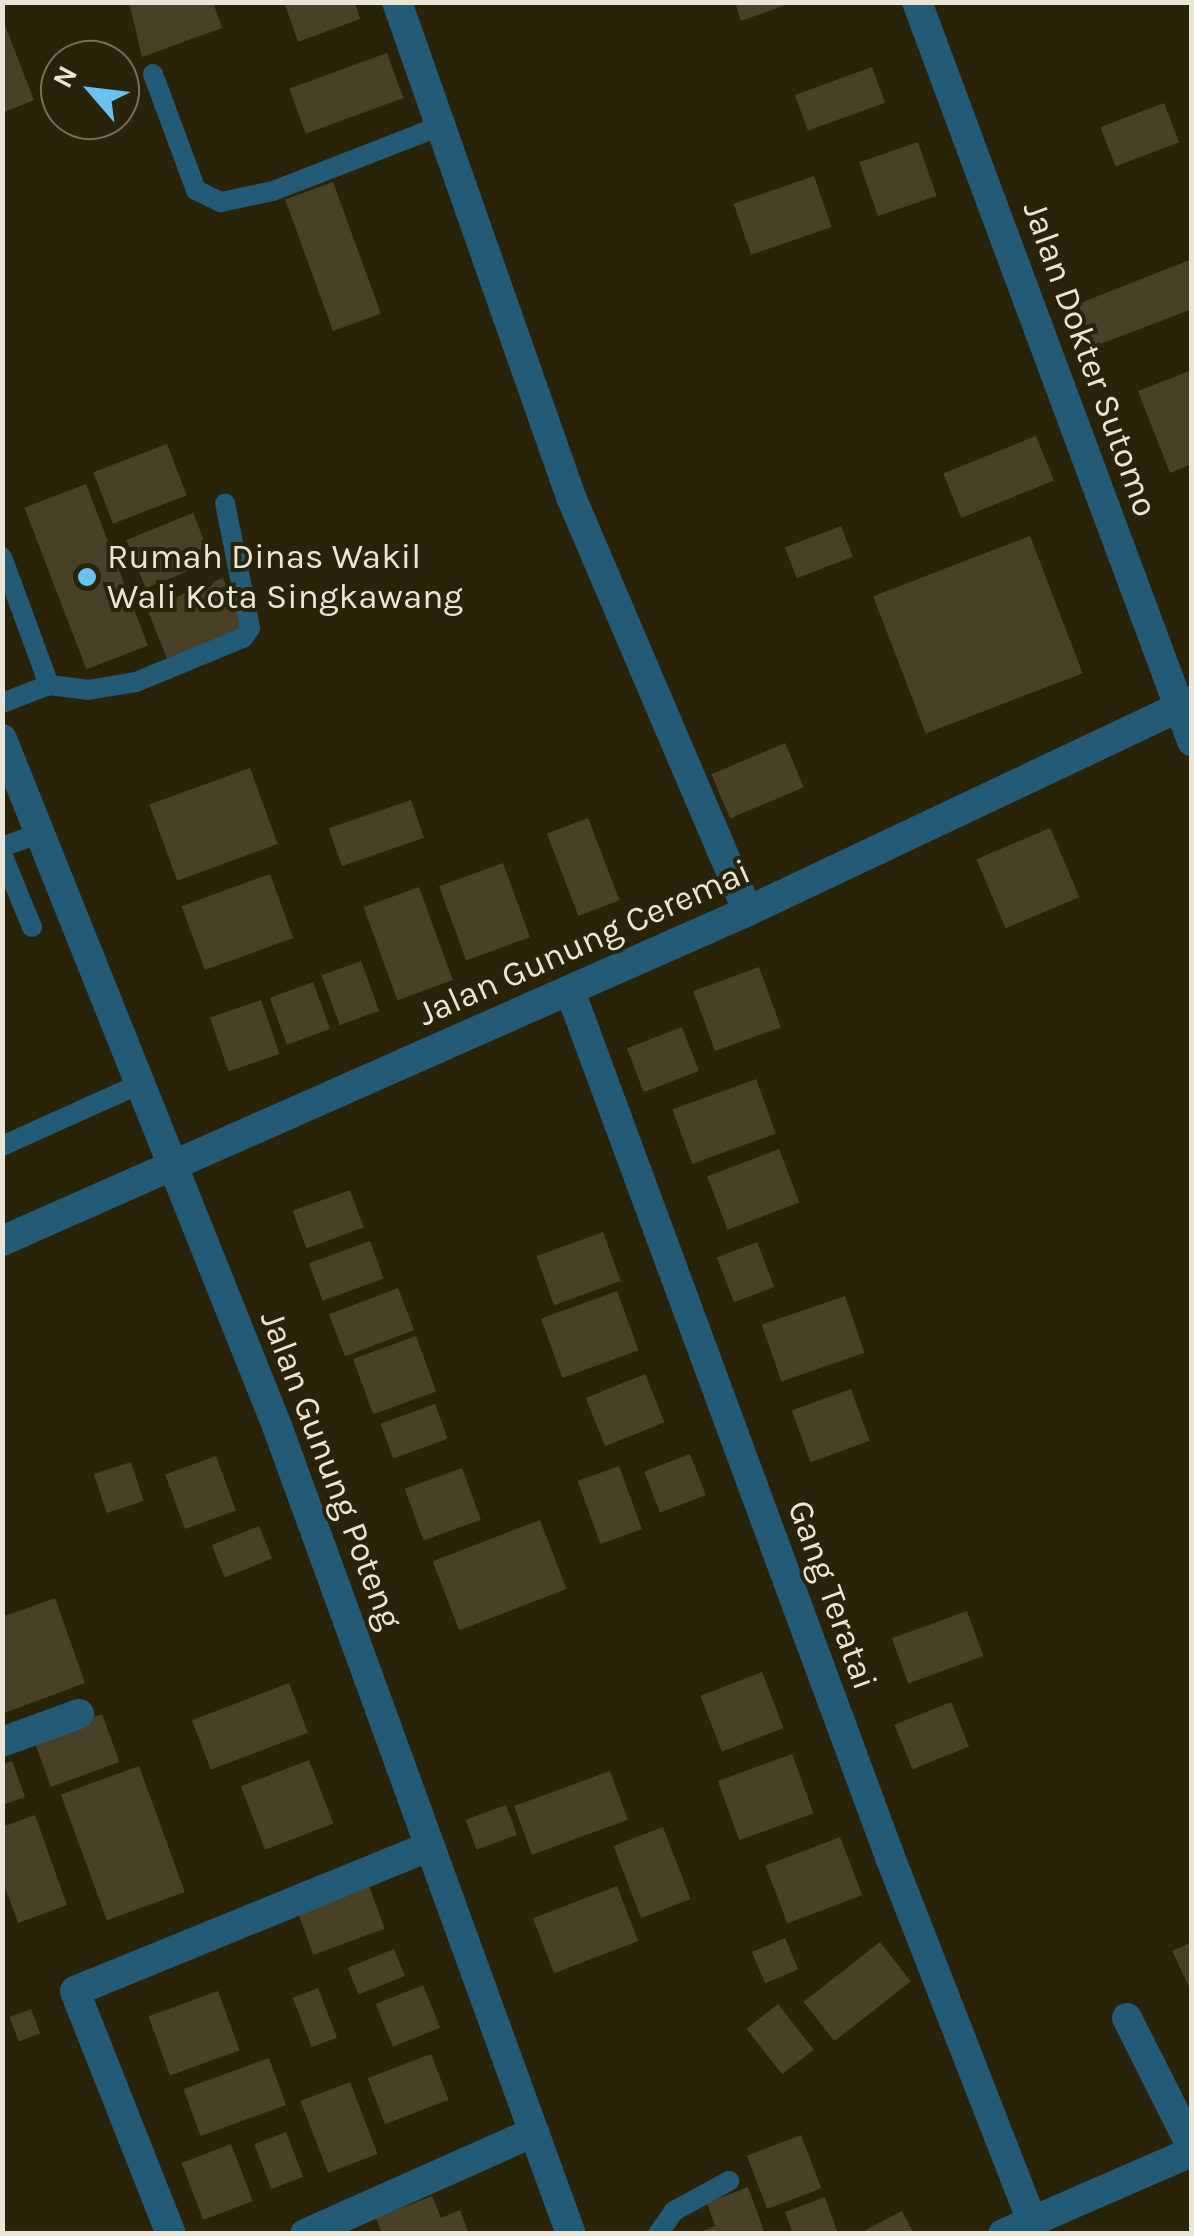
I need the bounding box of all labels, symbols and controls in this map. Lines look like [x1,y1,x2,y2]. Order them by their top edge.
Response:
north arrow [40,40,140,140]
text: N [46,60,84,93]
street label: Jalan Dokter Sutomo [1013,196,1167,522]
place label: Rumah Dinas Wakil Wali Kota Singkawang [107,536,463,618]
marker: Rumah Dinas Wakil Wali Kota Singkawang [76,566,98,588]
street label: Jalan Gunung Ceremai [411,851,757,1035]
street label: Jalan Gunung Poteng [251,1305,411,1635]
street label: Gang Teratai [778,1494,886,1696]

